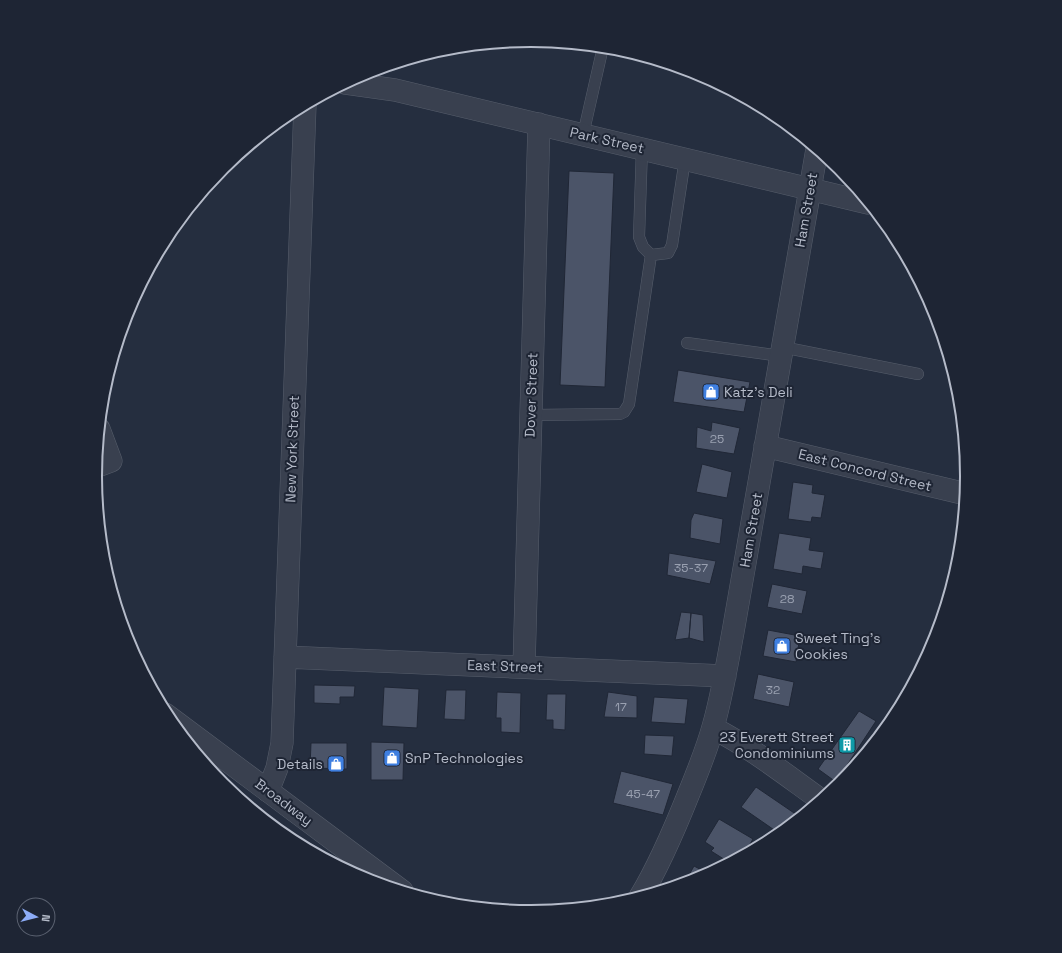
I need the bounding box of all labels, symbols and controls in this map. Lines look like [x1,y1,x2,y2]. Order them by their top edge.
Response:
street label: Park Street [568,123,646,157]
street label: Ham Street [791,171,821,249]
street label: Dover Street [521,352,541,438]
shop icon: Katz's Deli [701,382,721,402]
place label: Katz's Deli [724,383,793,401]
street label: New York Street [281,395,303,503]
house number: 25 [710,431,724,447]
street label: East Concord Street [796,445,934,495]
street label: Ham Street [736,491,766,569]
house number: 35-37 [674,560,708,576]
house number: 28 [780,591,794,607]
place label: Sweet Ting's Cookies [795,629,881,663]
shop icon: Sweet Ting's Cookies [772,636,792,656]
street label: East Street [467,656,543,676]
house number: 32 [766,682,780,698]
house number: 17 [615,699,627,715]
place label: 23 Everett Street Condominiums [719,728,834,762]
building icon: 23 Everett Street Condominiums [837,735,857,755]
shop icon: SnP Technologies [382,748,402,768]
place label: SnP Technologies [405,749,523,767]
shop icon: Details [326,754,346,774]
place label: Details [277,755,323,773]
street label: Broadway [252,775,316,829]
house number: 45-47 [626,786,660,802]
north arrow [16,897,56,937]
text: N [39,914,53,923]

